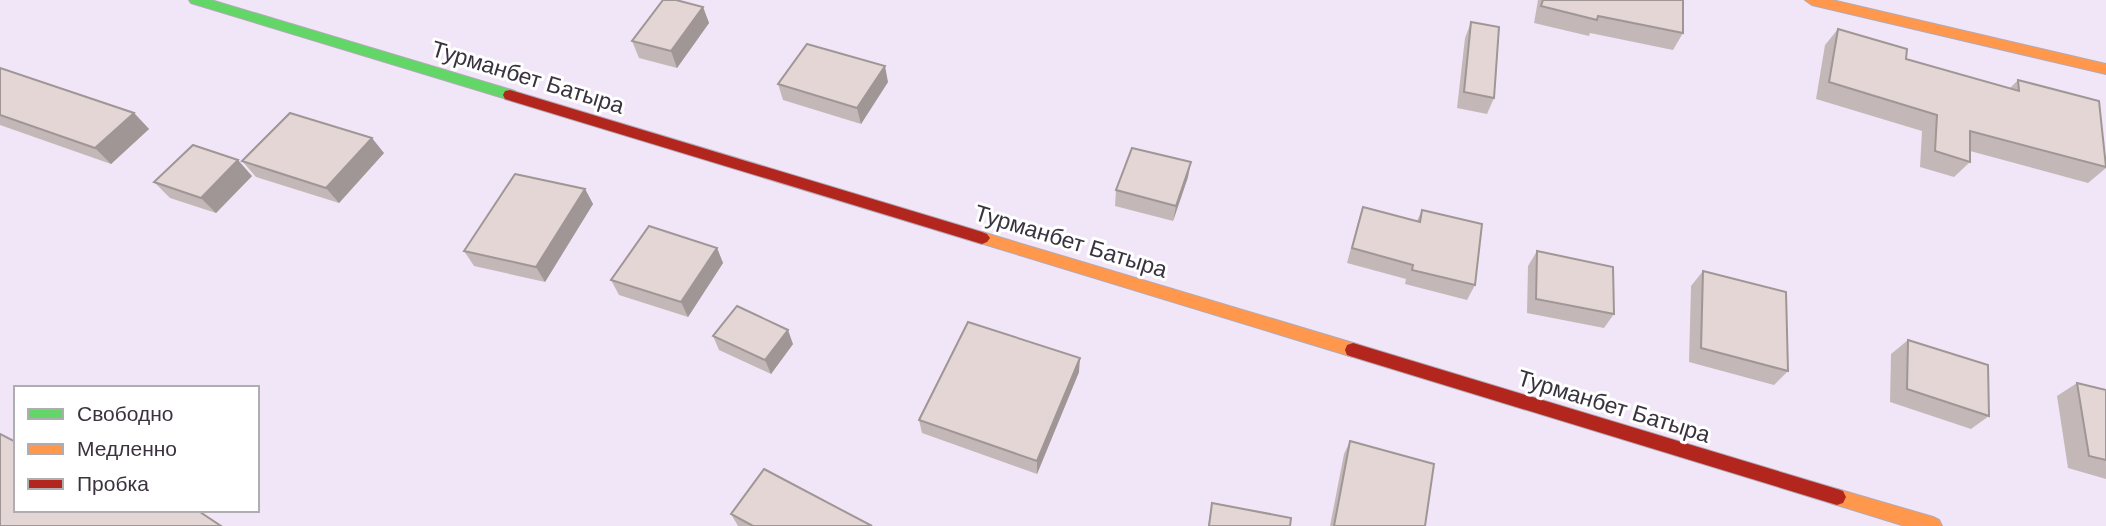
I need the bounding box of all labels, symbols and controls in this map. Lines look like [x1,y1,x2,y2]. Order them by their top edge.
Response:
street label: Турманбет Батыра [429,35,628,119]
street label: Турманбет Батыра [972,199,1171,283]
street label: Турманбет Батыра [1515,364,1714,448]
legend [14,386,259,512]
text: Свободно [77,402,174,425]
text: Медленно [77,437,177,460]
text: Пробка [77,472,149,495]

